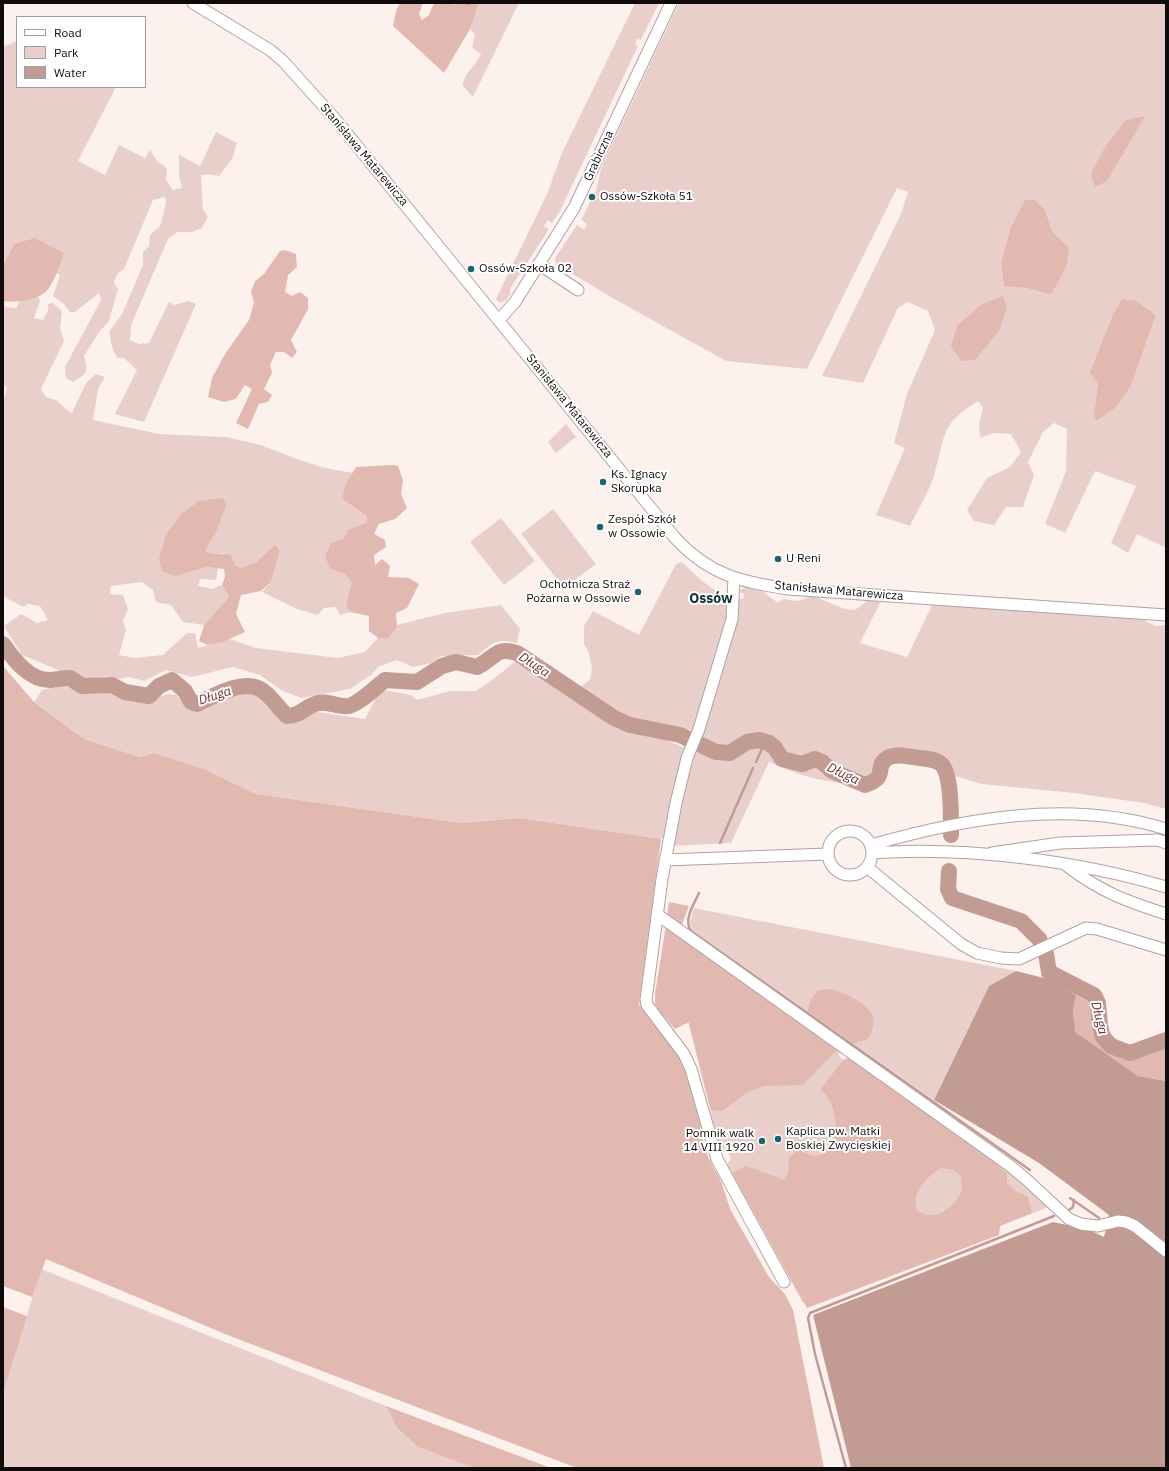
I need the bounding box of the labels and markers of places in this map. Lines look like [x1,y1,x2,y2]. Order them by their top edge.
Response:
place label: Ossów-Szkoła 51 [600,190,693,204]
marker: Ossów-Szkoła 51 [587,192,597,202]
place label: Ossów-Szkoła 02 [479,262,572,276]
marker: Ossów-Szkoła 02 [466,264,476,274]
place label: Ks. Ignacy Skorupka [611,468,667,496]
marker: Ks. Ignacy Skorupka [598,477,608,487]
place label: Zespół Szkół w Ossowie [608,513,676,541]
marker: Zespół Szkół w Ossowie [595,522,605,532]
place label: U Reni [786,552,821,566]
marker: U Reni [773,554,783,564]
place label: Ochotnicza Straż Pożarna w Ossowie [526,578,630,606]
marker: Ochotnicza Straż Pożarna w Ossowie [633,587,643,597]
place label: Kaplica pw. Matki Boskiej Zwycięskiej [786,1125,891,1153]
place label: Pomnik walk 14 VIII 1920 [683,1127,754,1155]
marker: Kaplica pw. Matki Boskiej Zwycięskiej [773,1134,783,1144]
marker: Pomnik walk 14 VIII 1920 [757,1136,767,1146]

